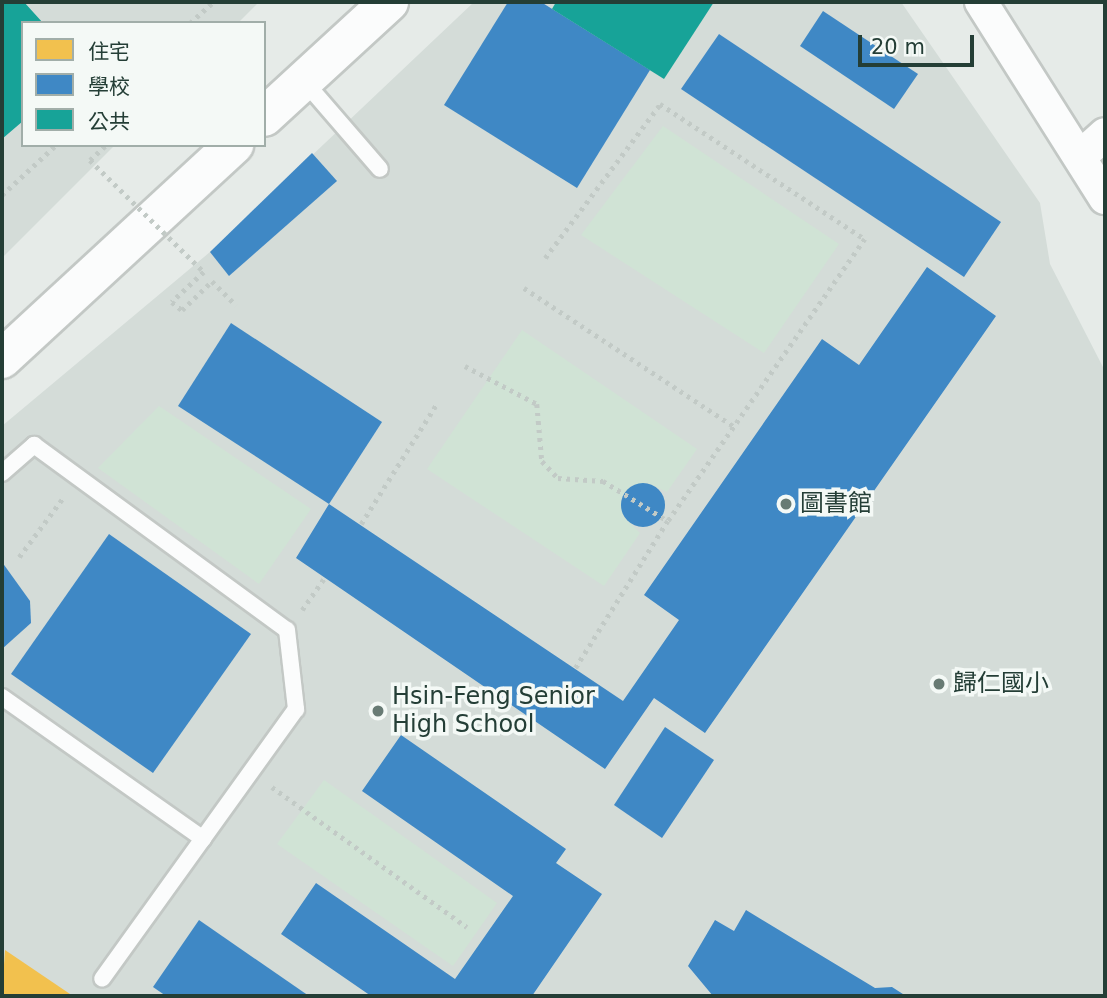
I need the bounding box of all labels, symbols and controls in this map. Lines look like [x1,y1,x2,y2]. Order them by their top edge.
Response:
legend [21,21,266,147]
scale bar [862,21,978,65]
text: 20 m [871,35,925,59]
text: 住宅 [88,40,130,64]
text: 學校 [88,75,130,99]
text: 公共 [88,110,130,134]
place label: 圖書館 [800,490,872,518]
marker: 圖書館 [778,496,794,512]
place label: 歸仁國小 [953,670,1049,698]
marker: 歸仁國小 [931,676,947,692]
place label: Hsin-Feng Senior High School [392,683,595,739]
marker: Hsin-Feng Senior High School [370,703,386,719]

